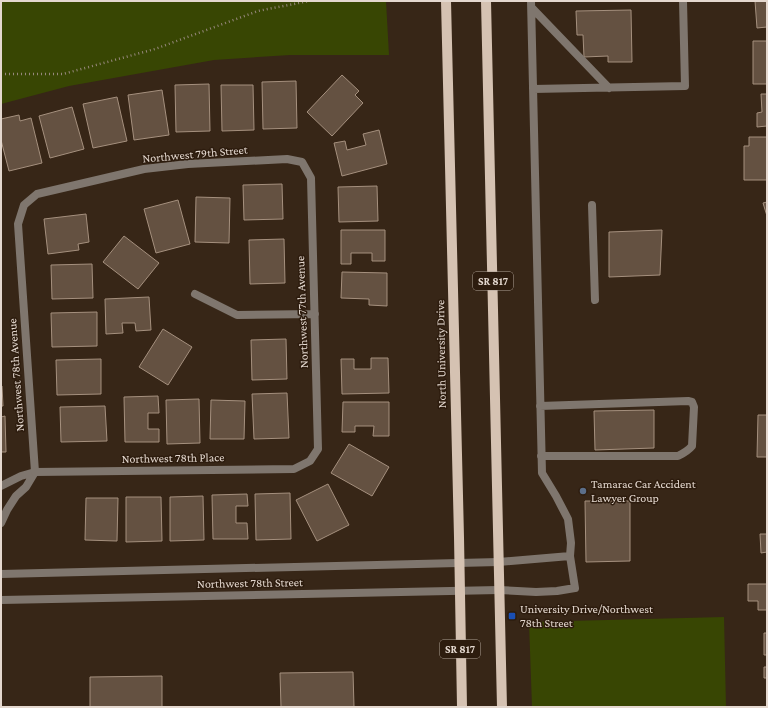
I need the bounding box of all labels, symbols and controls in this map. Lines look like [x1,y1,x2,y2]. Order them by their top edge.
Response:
street label: Northwest 79th Street [142,142,249,166]
street label: Northwest 77th Avenue [293,256,311,368]
road number: SR 817 [473,272,513,290]
street label: North University Drive [433,300,449,408]
street label: Northwest 78th Avenue [5,318,27,432]
street label: Northwest 78th Place [121,450,225,466]
place label: Tamarac Car Accident Lawyer Group [591,477,697,505]
marker: Tamarac Car Accident Lawyer Group [578,486,588,496]
street label: Northwest 78th Street [197,575,304,591]
place label: University Drive/Northwest 78th Street [520,602,654,630]
marker: University Drive/Northwest 78th Street [507,611,517,621]
road number: SR 817 [440,640,480,658]

